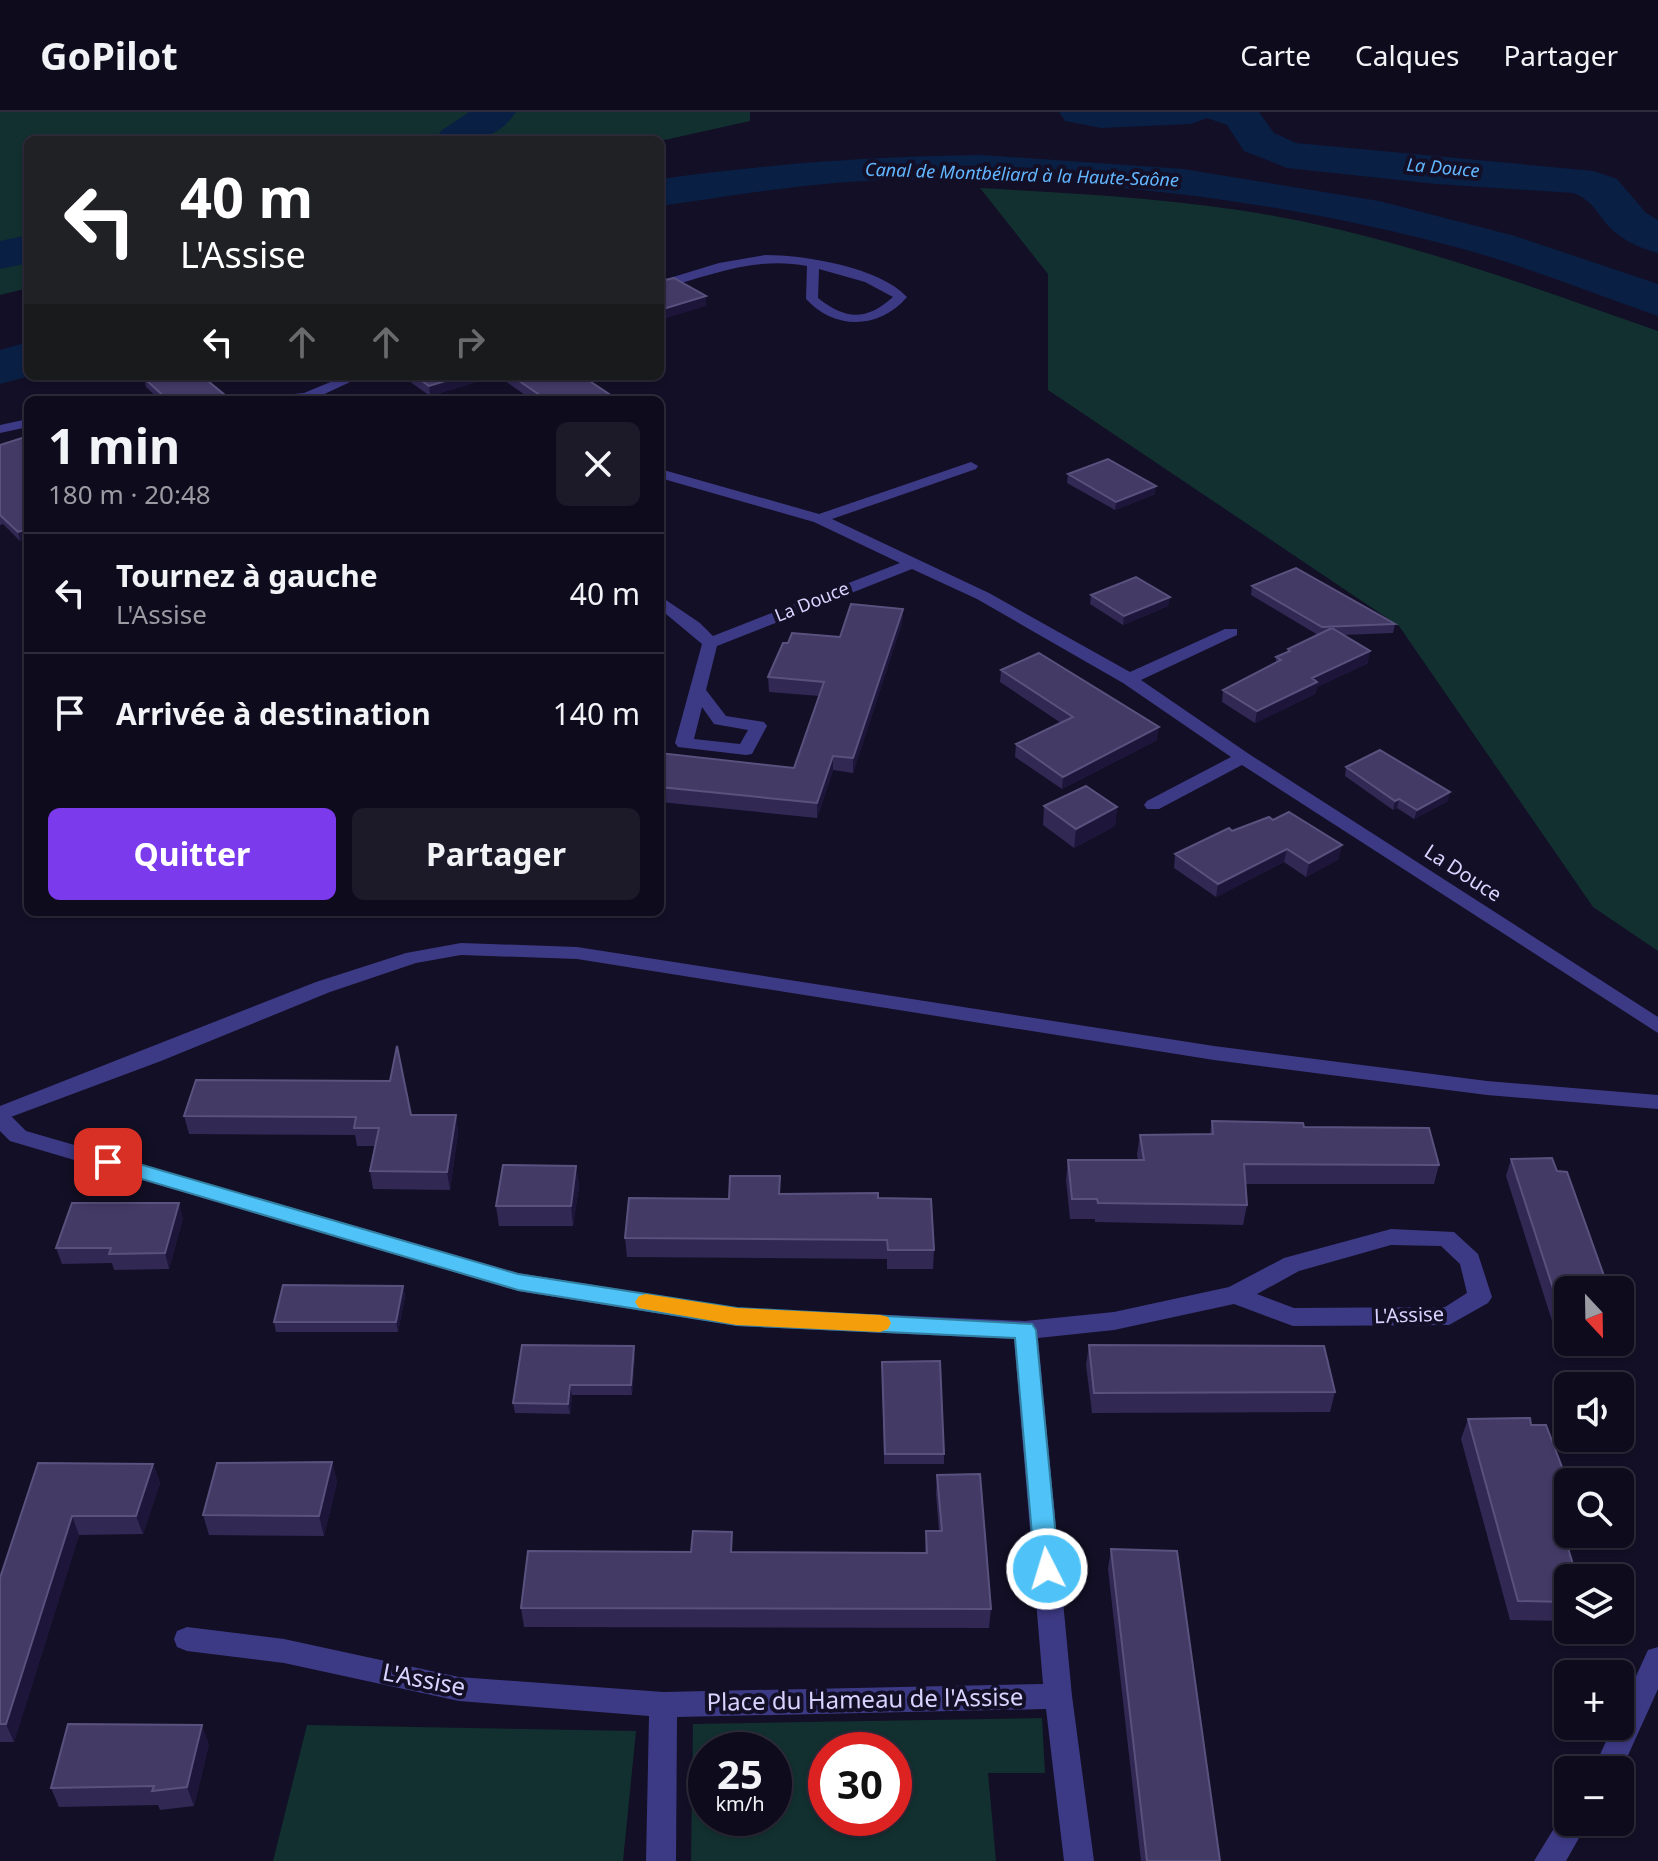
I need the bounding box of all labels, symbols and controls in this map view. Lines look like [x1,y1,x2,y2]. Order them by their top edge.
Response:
text: GoPilot [40,29,178,81]
text: Carte [1240,36,1311,74]
text: Calques [1355,36,1459,74]
text: Partager [1503,36,1618,74]
water label: La Douce [1406,152,1481,182]
water label: Canal de Montbéliard à la Haute-Saône [865,157,1179,191]
text: 40 m [180,158,313,234]
icon: left [48,168,152,272]
text: L'Assise [180,230,306,279]
icon: left [196,320,240,364]
icon: ahead [280,320,324,364]
icon: ahead [364,320,408,364]
icon: right [448,320,492,364]
text: 1 min [48,413,180,478]
button: close [556,422,640,506]
text: 180 m · 20:48 [48,476,211,512]
text: Tournez à gauche [116,555,378,596]
icon: left [48,571,92,615]
text: 40 m [570,573,640,614]
street label: La Douce [771,575,852,627]
text: L'Assise [116,596,207,632]
icon: arrive [48,691,92,735]
text: Arrivée à destination [116,693,431,734]
text: 140 m [553,693,640,734]
button: Quitter [48,808,336,900]
button: Partager [352,808,640,900]
street label: La Douce [1420,838,1507,908]
pin [74,1128,142,1196]
icon: arrive [86,1140,130,1184]
north arrow [1554,1276,1634,1356]
map controls [1554,1276,1634,1836]
street label: L'Assise [1374,1300,1444,1329]
button: sound [1554,1372,1634,1452]
button: search [1554,1468,1634,1548]
position arrow [1005,1527,1089,1611]
button: layers [1554,1564,1634,1644]
street label: L'Assise [380,1654,469,1703]
button: + [1554,1660,1634,1740]
street label: Place du Hameau de l'Assise [706,1679,1024,1718]
speed limit sign: 30 [808,1732,912,1836]
text: 25 [717,1746,763,1801]
button: − [1554,1756,1634,1836]
text: km/h [715,1790,765,1817]

